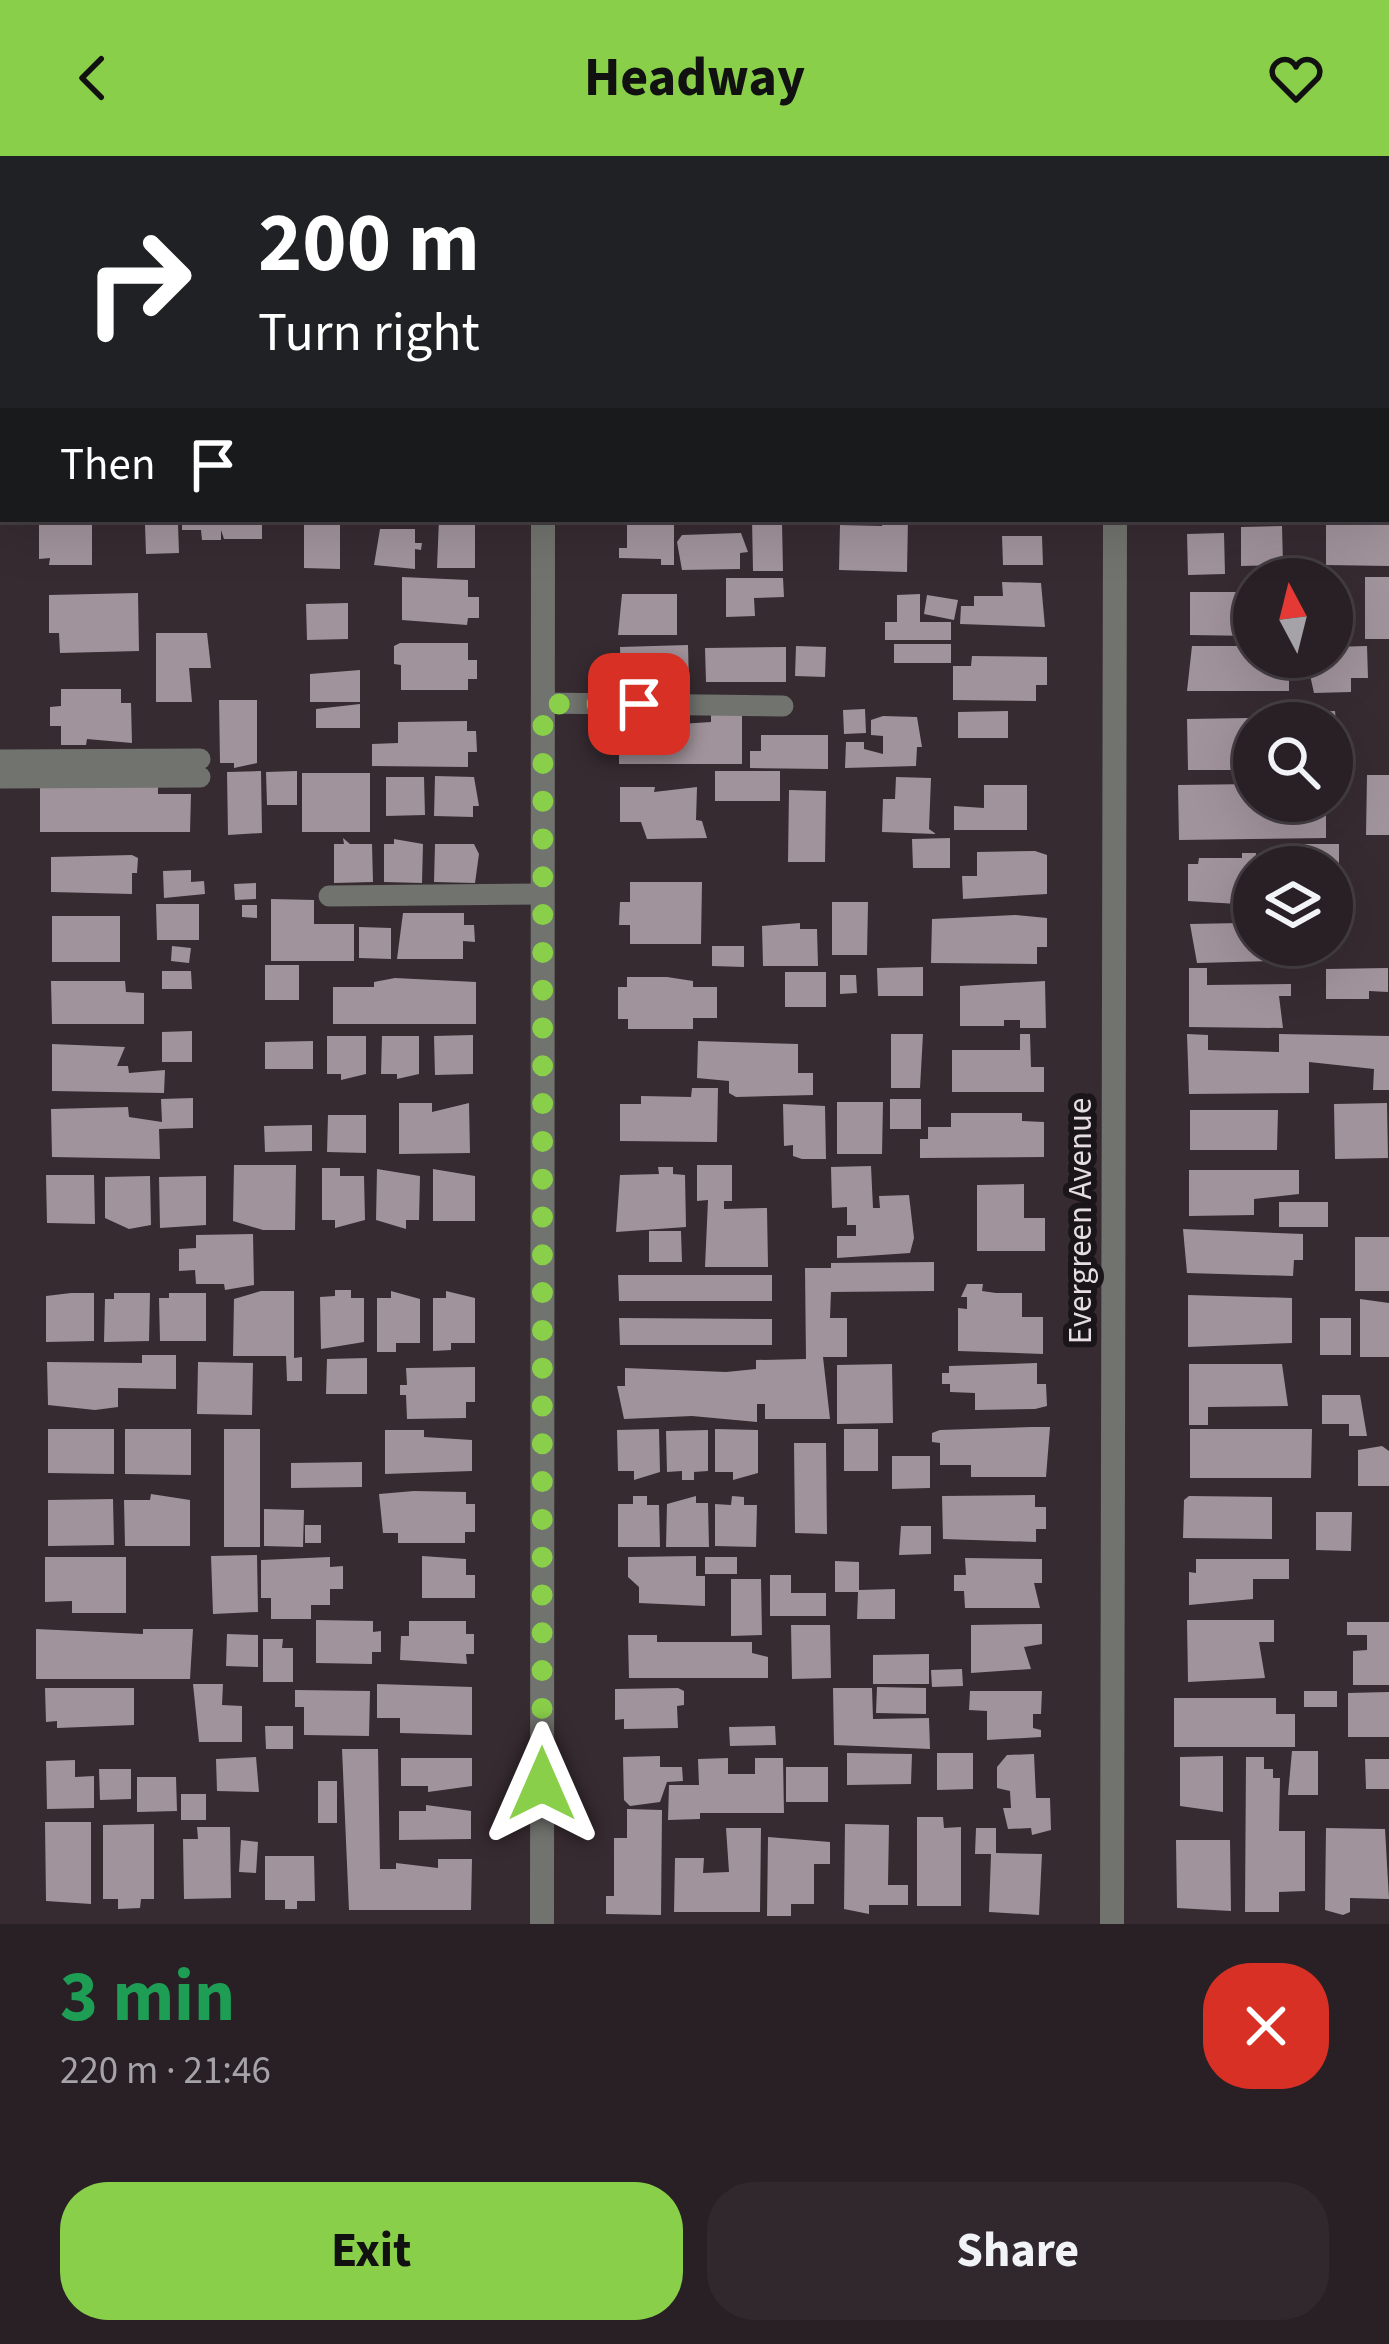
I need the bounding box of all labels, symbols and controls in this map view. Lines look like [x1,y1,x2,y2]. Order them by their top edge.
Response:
text: Headway [584,40,805,117]
icon: back [60,45,126,111]
icon: heart [1263,45,1329,111]
text: 200 m [258,184,480,304]
icon: right [60,204,216,360]
text: Turn right [258,295,480,372]
icon: arrive [180,432,246,498]
text: Then [60,433,156,497]
north arrow [1233,558,1353,678]
map controls [1233,558,1353,966]
pin [588,653,690,755]
icon: arrive [606,671,672,737]
button: search [1233,702,1353,822]
button: layers [1233,846,1353,966]
street label: Evergreen Avenue [1057,1098,1104,1344]
position arrow [479,1721,605,1847]
text: 3 min [60,1946,235,2049]
button: close [1203,1963,1329,2089]
text: 220 m · 21:46 [60,2043,271,2099]
button: Exit [60,2182,683,2320]
button: Share [707,2182,1329,2320]

